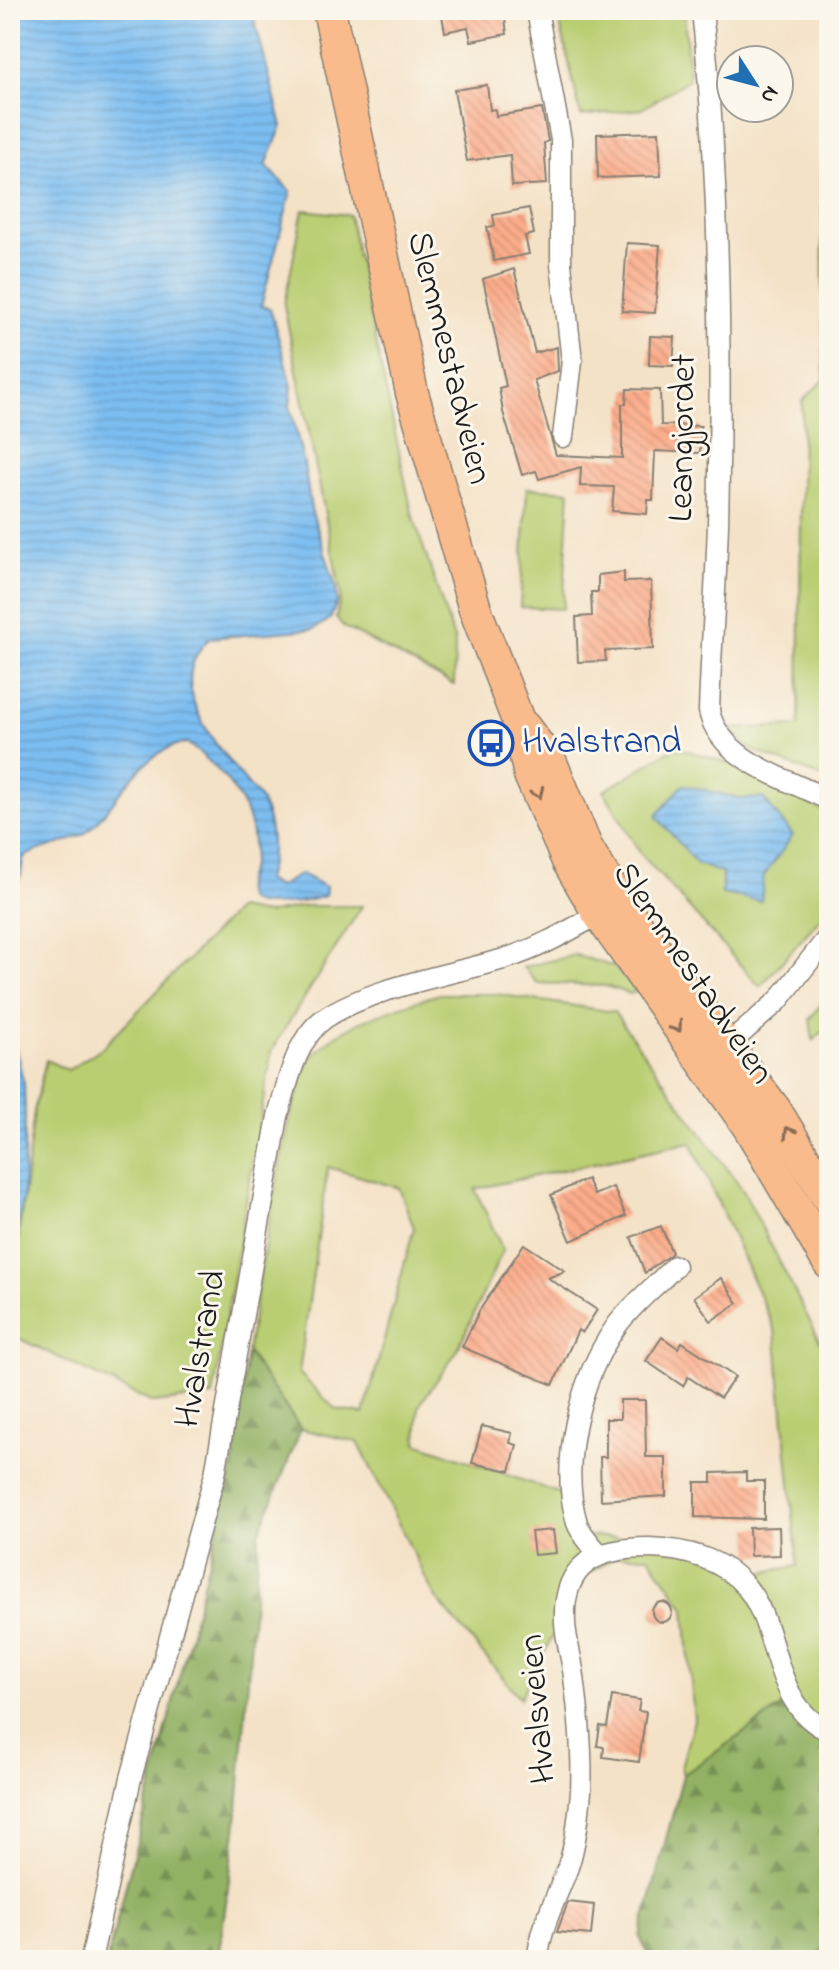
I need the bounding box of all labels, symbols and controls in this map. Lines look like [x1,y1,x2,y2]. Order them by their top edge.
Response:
north arrow [715,44,795,124]
text: N [751,79,786,109]
street label: Slemmestadveien [391,226,505,490]
street label: Leangjordet [656,353,712,523]
place label: Hvalstrand [522,717,681,770]
bus stop icon: Hvalstrand [467,719,515,767]
one-way arrow [528,785,544,799]
street label: Slemmestadveien [598,852,786,1096]
one-way arrow [667,1018,682,1032]
one-way arrow [783,1126,798,1141]
street label: Hvalstrand [162,1266,242,1432]
street label: Hvalsveien [506,1632,572,1786]

